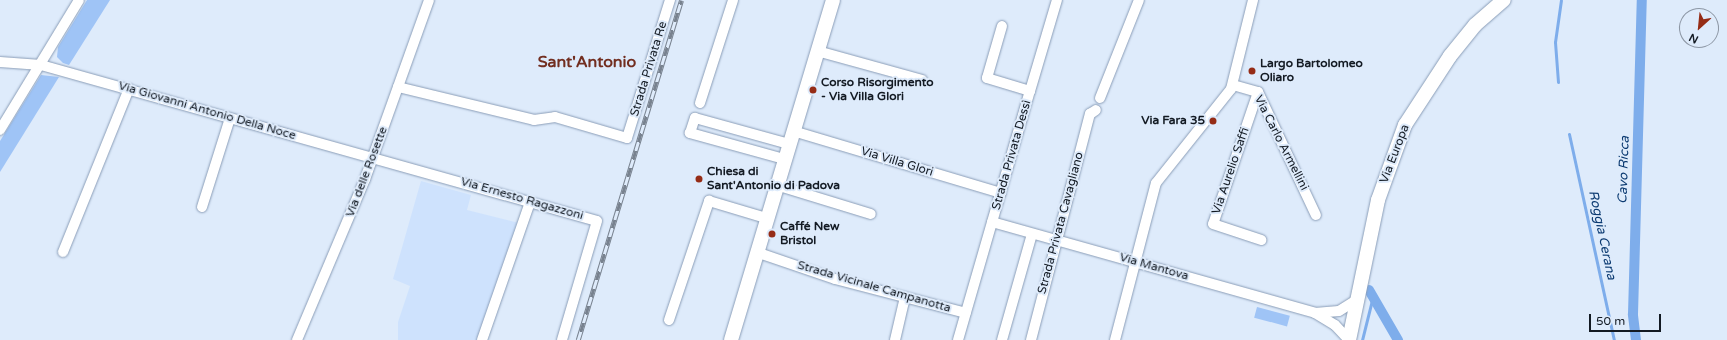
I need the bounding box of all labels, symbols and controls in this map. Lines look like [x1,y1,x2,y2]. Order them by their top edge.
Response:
north arrow [1679,8,1719,48]
street label: Strada Privata Re [628,20,670,118]
text: N [1687,30,1701,46]
district label: Sant'Antonio [538,52,636,72]
place label: Largo Bartolomeo Oliaro [1260,57,1363,85]
marker: Largo Bartolomeo Oliaro [1247,66,1257,76]
place label: Corso Risorgimento - Via Villa Glori [821,76,934,104]
street label: Via Giovanni Antonio Della Noce [117,79,297,143]
marker: Corso Risorgimento - Via Villa Glori [808,85,818,95]
street label: Via Carlo Armellini [1251,93,1311,193]
street label: Strada Privata Dessì [989,98,1035,212]
place label: Via Fara 35 [1141,114,1205,128]
marker: Via Fara 35 [1208,116,1218,126]
street label: Via Europa [1377,123,1413,185]
street label: Via delle Rosette [343,125,391,219]
street label: Via Aurelio Saffi [1209,126,1253,216]
water label: Cavo Ricca [1615,136,1633,204]
street label: Via Villa Glori [859,144,935,180]
street label: Strada Privata Cavagliano [1035,150,1087,296]
place label: Chiesa di Sant'Antonio di Padova [707,165,840,193]
marker: Chiesa di Sant'Antonio di Padova [694,174,704,184]
street label: Via Ernesto Ragazzoni [459,175,585,223]
water label: Roggia Cerana [1585,189,1619,281]
place label: Caffé New Bristol [780,220,839,248]
marker: Caffé New Bristol [767,229,777,239]
street label: Via Mantova [1118,250,1190,284]
street label: Strada Vicinale Campanotta [796,258,952,316]
scale bar [1591,306,1663,332]
text: 50 m [1596,314,1625,328]

